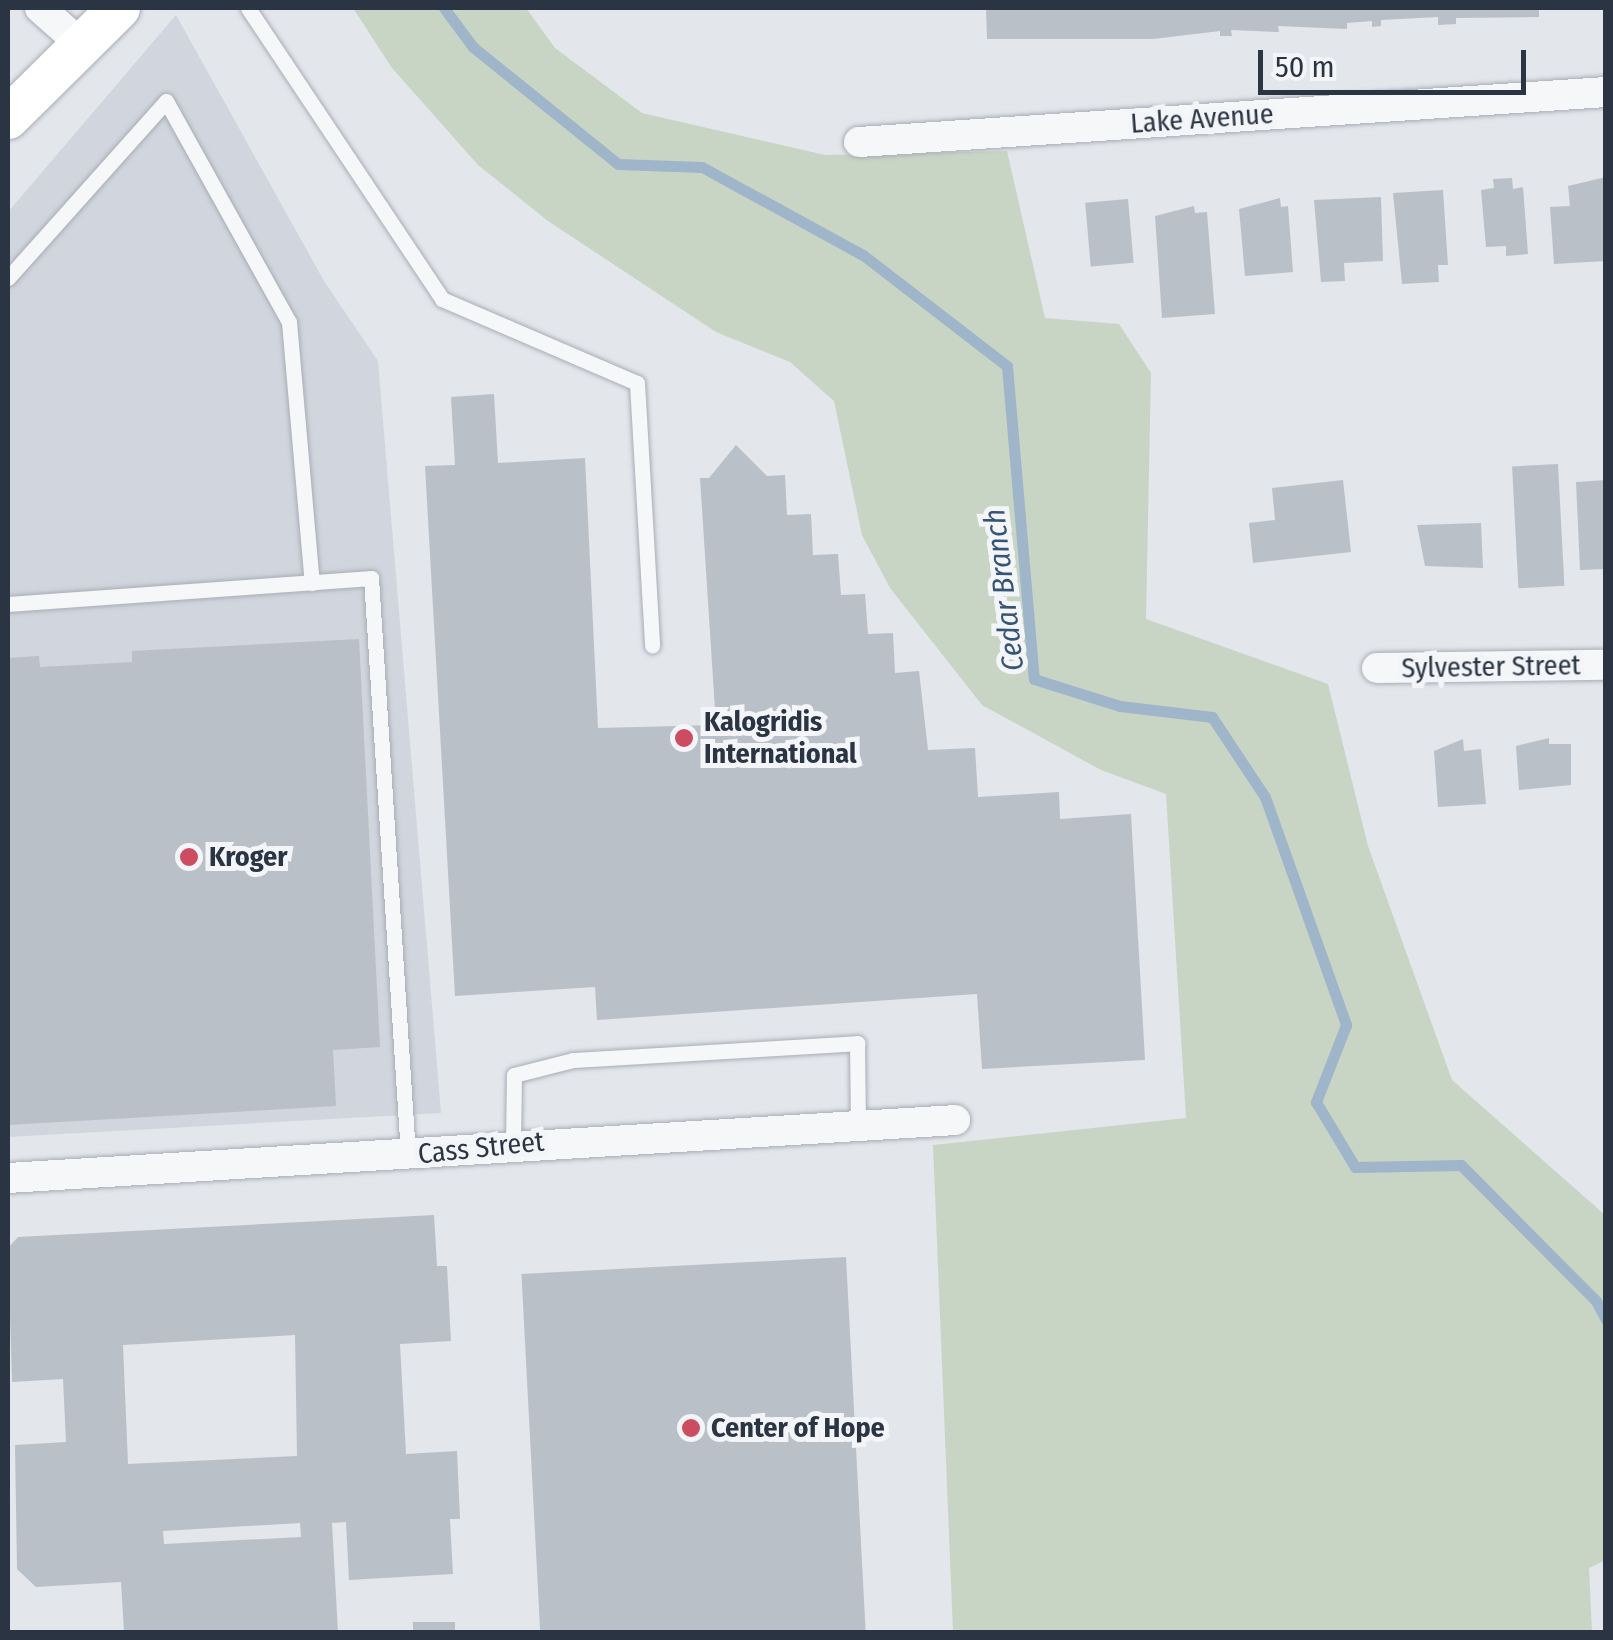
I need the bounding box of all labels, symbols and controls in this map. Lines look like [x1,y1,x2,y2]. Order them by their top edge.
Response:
scale bar [1263,30,1530,92]
text: 50 m [1275,49,1335,85]
street label: Lake Avenue [1129,97,1275,141]
water label: Cedar Branch [976,507,1032,673]
street label: Sylvester Street [1401,649,1581,685]
place label: Kalogridis International [704,705,857,771]
marker: Kalogridis International [673,727,695,749]
place label: Kroger [209,840,287,874]
marker: Kroger [178,846,200,868]
street label: Cass Street [416,1125,546,1171]
place label: Center of Hope [711,1411,885,1445]
marker: Center of Hope [680,1417,702,1439]

